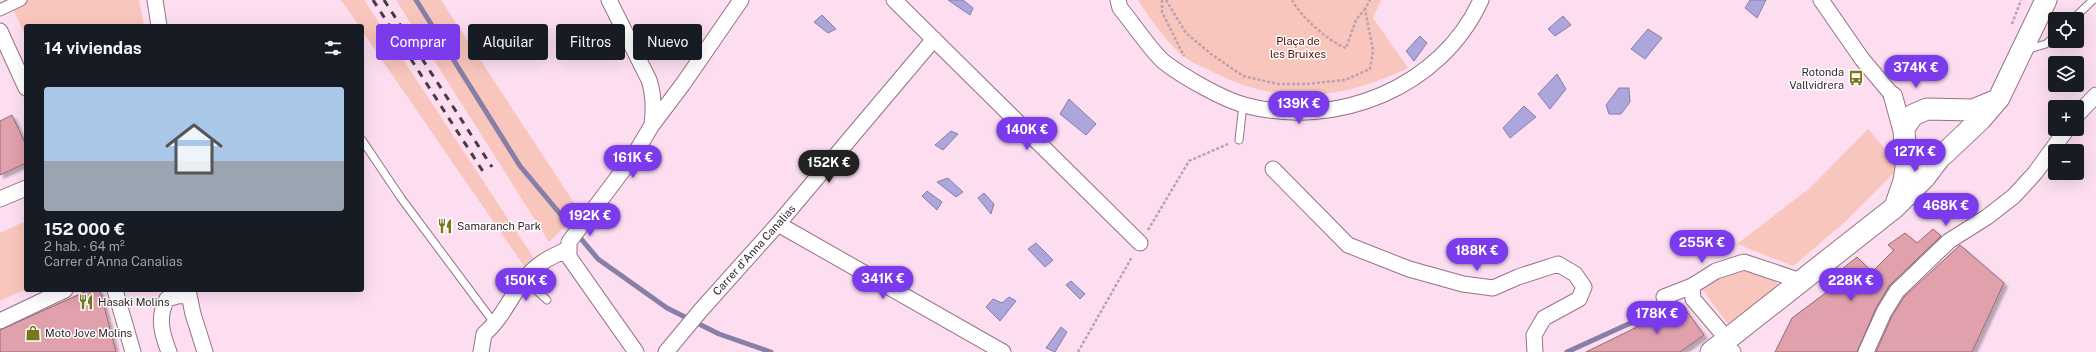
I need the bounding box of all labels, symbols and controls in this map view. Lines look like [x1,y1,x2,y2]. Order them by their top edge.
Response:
map controls [2048,12,2084,180]
button: locate [2048,12,2084,48]
chip: Comprar [376,24,460,60]
chip: Alquilar [468,24,548,60]
chip: Filtros [556,24,625,60]
chip: Nuevo [633,24,702,60]
park label: Plaça de les Bruixes [1270,35,1326,60]
icon: filters [322,37,344,59]
text: 14 viviendas [44,38,142,58]
pin: 374K € [1883,55,1949,89]
button: layers [2048,56,2084,92]
text: 374K € [1893,60,1939,75]
place label: Rotonda Vallvidrera [1789,66,1844,91]
bus stop icon: Rotonda Vallvidrera [1847,69,1865,87]
pin: 139K € [1266,91,1332,125]
text: 139K € [1277,96,1321,111]
button: + [2048,100,2084,136]
icon: home [158,113,230,185]
pin: 140K € [994,117,1060,151]
text: 140K € [1005,122,1049,137]
pin: 127K € [1882,139,1948,173]
text: 127K € [1894,144,1936,159]
button: − [2048,144,2084,180]
pin: 161K € [600,145,666,179]
text: 161K € [613,150,653,165]
pin: 152K € [796,150,862,184]
text: 152K € [807,155,851,170]
pin: 468K € [1913,193,1979,227]
text: 468K € [1923,198,1969,213]
street label: Carrer d'Anna Canalias [710,202,798,298]
pin: 192K € [557,203,623,237]
text: 192K € [568,208,612,223]
restaurant icon: Samaranch Park [436,217,454,235]
text: 152 000 € [44,219,125,239]
place label: Samaranch Park [457,220,541,232]
pin: 255K € [1669,230,1735,264]
text: 255K € [1679,235,1725,250]
pin: 188K € [1444,238,1510,272]
text: 2 hab. · 64 m² [44,239,125,254]
text: 188K € [1455,243,1499,258]
text: Carrer d'Anna Canalias [44,254,183,269]
pin: 341K € [850,266,916,300]
pin: 150K € [493,268,559,302]
pin: 228K € [1818,268,1884,302]
text: 341K € [861,271,905,286]
text: 150K € [504,273,548,288]
text: 228K € [1828,273,1874,288]
restaurant icon: Hasaki Molins [77,293,95,311]
place label: Hasaki Molins [98,296,170,308]
pin: 178K € [1624,301,1690,335]
text: 178K € [1635,306,1679,321]
shop icon: Moto Jove Molins [24,324,42,342]
place label: Moto Jove Molins [45,327,132,339]

